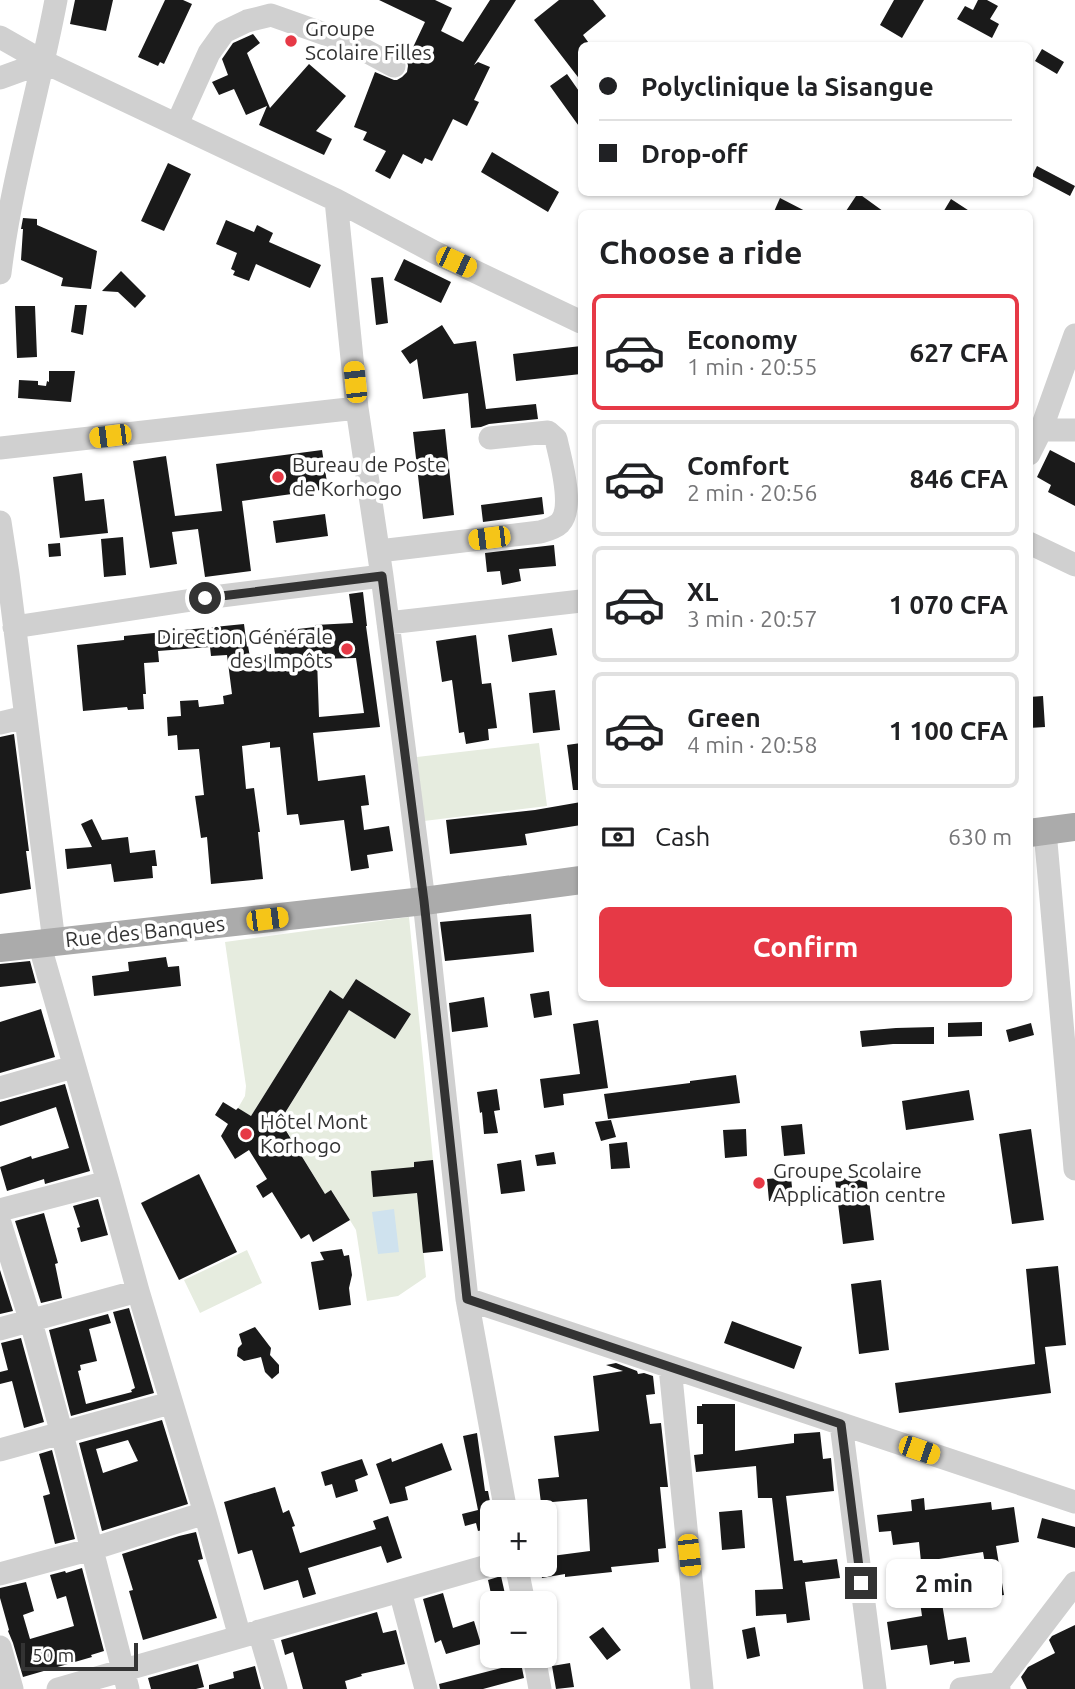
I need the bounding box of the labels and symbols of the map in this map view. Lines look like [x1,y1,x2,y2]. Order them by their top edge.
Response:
place label: Groupe Scolaire Filles [305,16,432,64]
marker: Groupe Scolaire Filles [283,33,299,49]
car [433,244,480,280]
car [343,360,368,404]
car [88,423,133,449]
place label: Bureau de Poste de Korhogo [292,452,447,500]
marker: Bureau de Poste de Korhogo [270,469,286,485]
car [467,525,512,551]
route start [189,582,221,614]
place label: Direction Générale des Impôts [156,624,333,672]
marker: Direction Générale des Impôts [339,641,355,657]
car [245,906,290,932]
street label: Rue des Banques [64,911,226,951]
place label: Hôtel Mont Korhogo [260,1109,368,1157]
marker: Hôtel Mont Korhogo [238,1126,254,1142]
place label: Groupe Scolaire Application centre [773,1158,946,1206]
marker: Groupe Scolaire Application centre [751,1175,767,1191]
car [896,1433,943,1467]
car [677,1533,702,1577]
callout: 2 min [886,1558,1001,1608]
route end [845,1567,877,1599]
scale bar [21,1640,138,1672]

